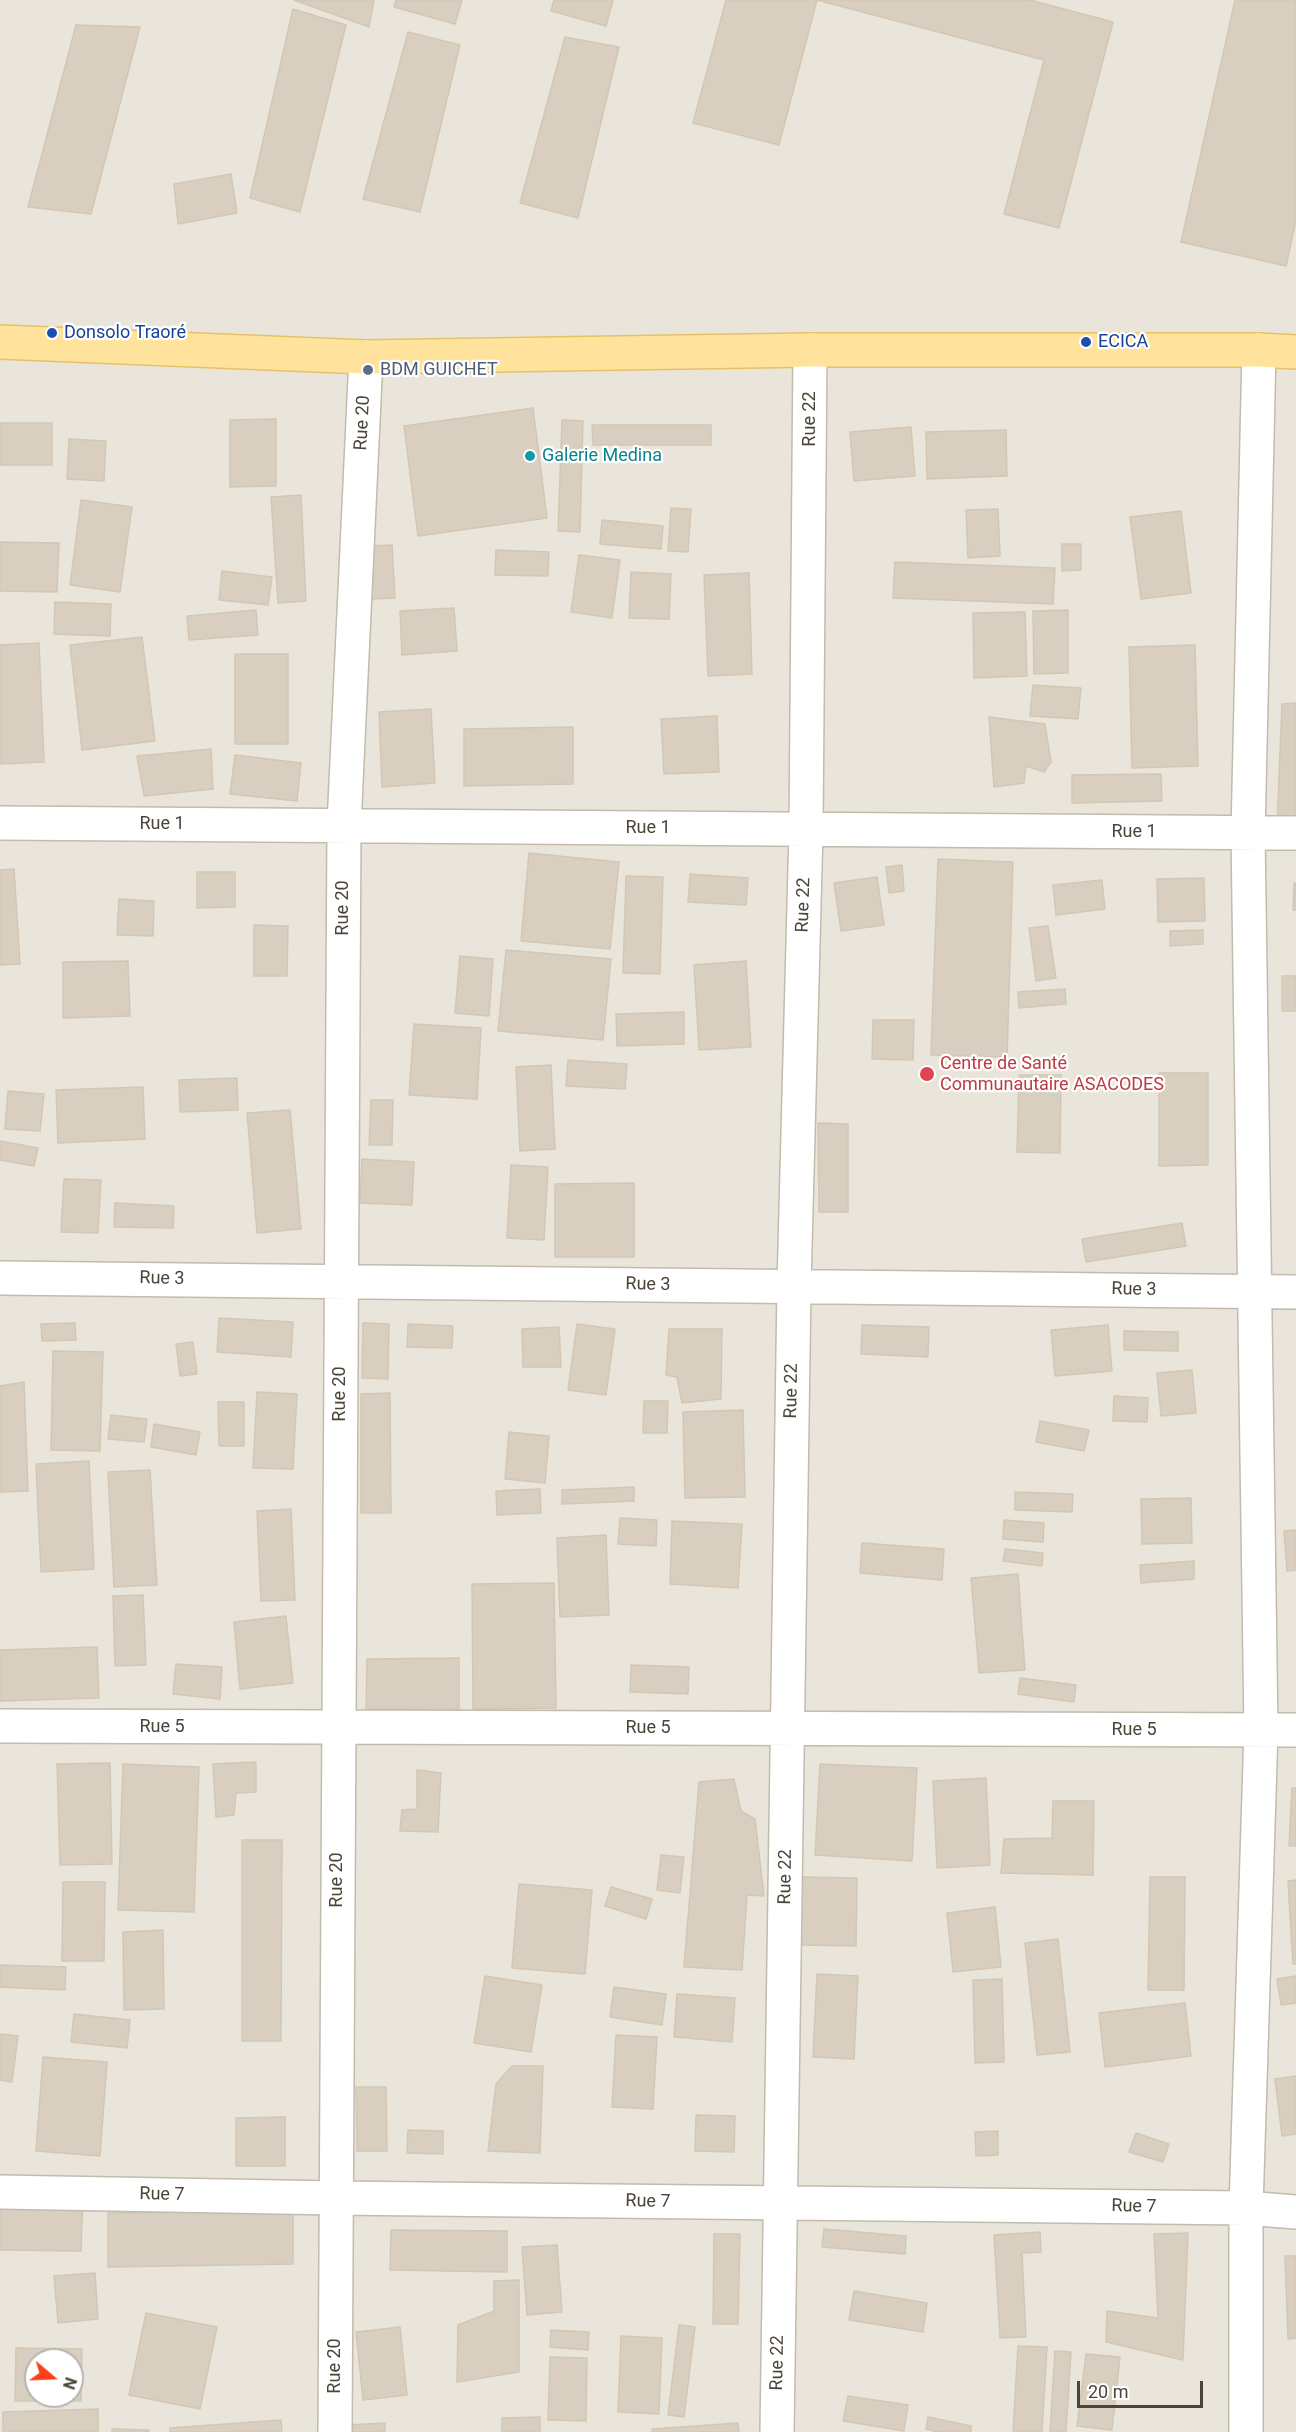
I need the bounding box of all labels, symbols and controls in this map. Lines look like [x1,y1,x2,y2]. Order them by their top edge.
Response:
place label: Donsolo Traoré [64,322,186,344]
marker: Donsolo Traoré [45,326,59,340]
place label: ECICA [1098,331,1148,353]
marker: ECICA [1079,335,1093,349]
place label: BDM GUICHET [380,359,498,381]
marker: BDM GUICHET [361,363,375,377]
street label: Rue 22 [799,391,821,447]
street label: Rue 20 [351,395,375,451]
place label: Galerie Medina [542,445,662,467]
marker: Galerie Medina [523,449,537,463]
street label: Rue 1 [139,813,185,835]
street label: Rue 1 [625,817,671,839]
street label: Rue 1 [1111,821,1157,843]
street label: Rue 22 [792,877,816,933]
street label: Rue 20 [332,880,354,936]
place label: Centre de Santé Communautaire ASACODES [940,1053,1164,1096]
marker: Centre de Santé Communautaire ASACODES [918,1065,936,1083]
street label: Rue 3 [139,1268,185,1290]
street label: Rue 3 [625,1274,671,1296]
street label: Rue 3 [1111,1279,1157,1301]
street label: Rue 22 [781,1363,803,1419]
street label: Rue 20 [329,1366,351,1422]
street label: Rue 5 [139,1716,185,1738]
street label: Rue 5 [625,1717,671,1739]
street label: Rue 5 [1111,1719,1157,1741]
street label: Rue 22 [775,1849,797,1905]
street label: Rue 20 [326,1852,348,1908]
street label: Rue 7 [139,2184,185,2206]
street label: Rue 7 [625,2191,671,2213]
street label: Rue 7 [1111,2196,1157,2218]
street label: Rue 22 [767,2335,789,2391]
street label: Rue 20 [324,2338,346,2394]
north arrow [24,2348,84,2408]
scale bar [1080,2369,1206,2407]
text: N [59,2375,80,2392]
text: 20 m [1088,2381,1128,2402]

